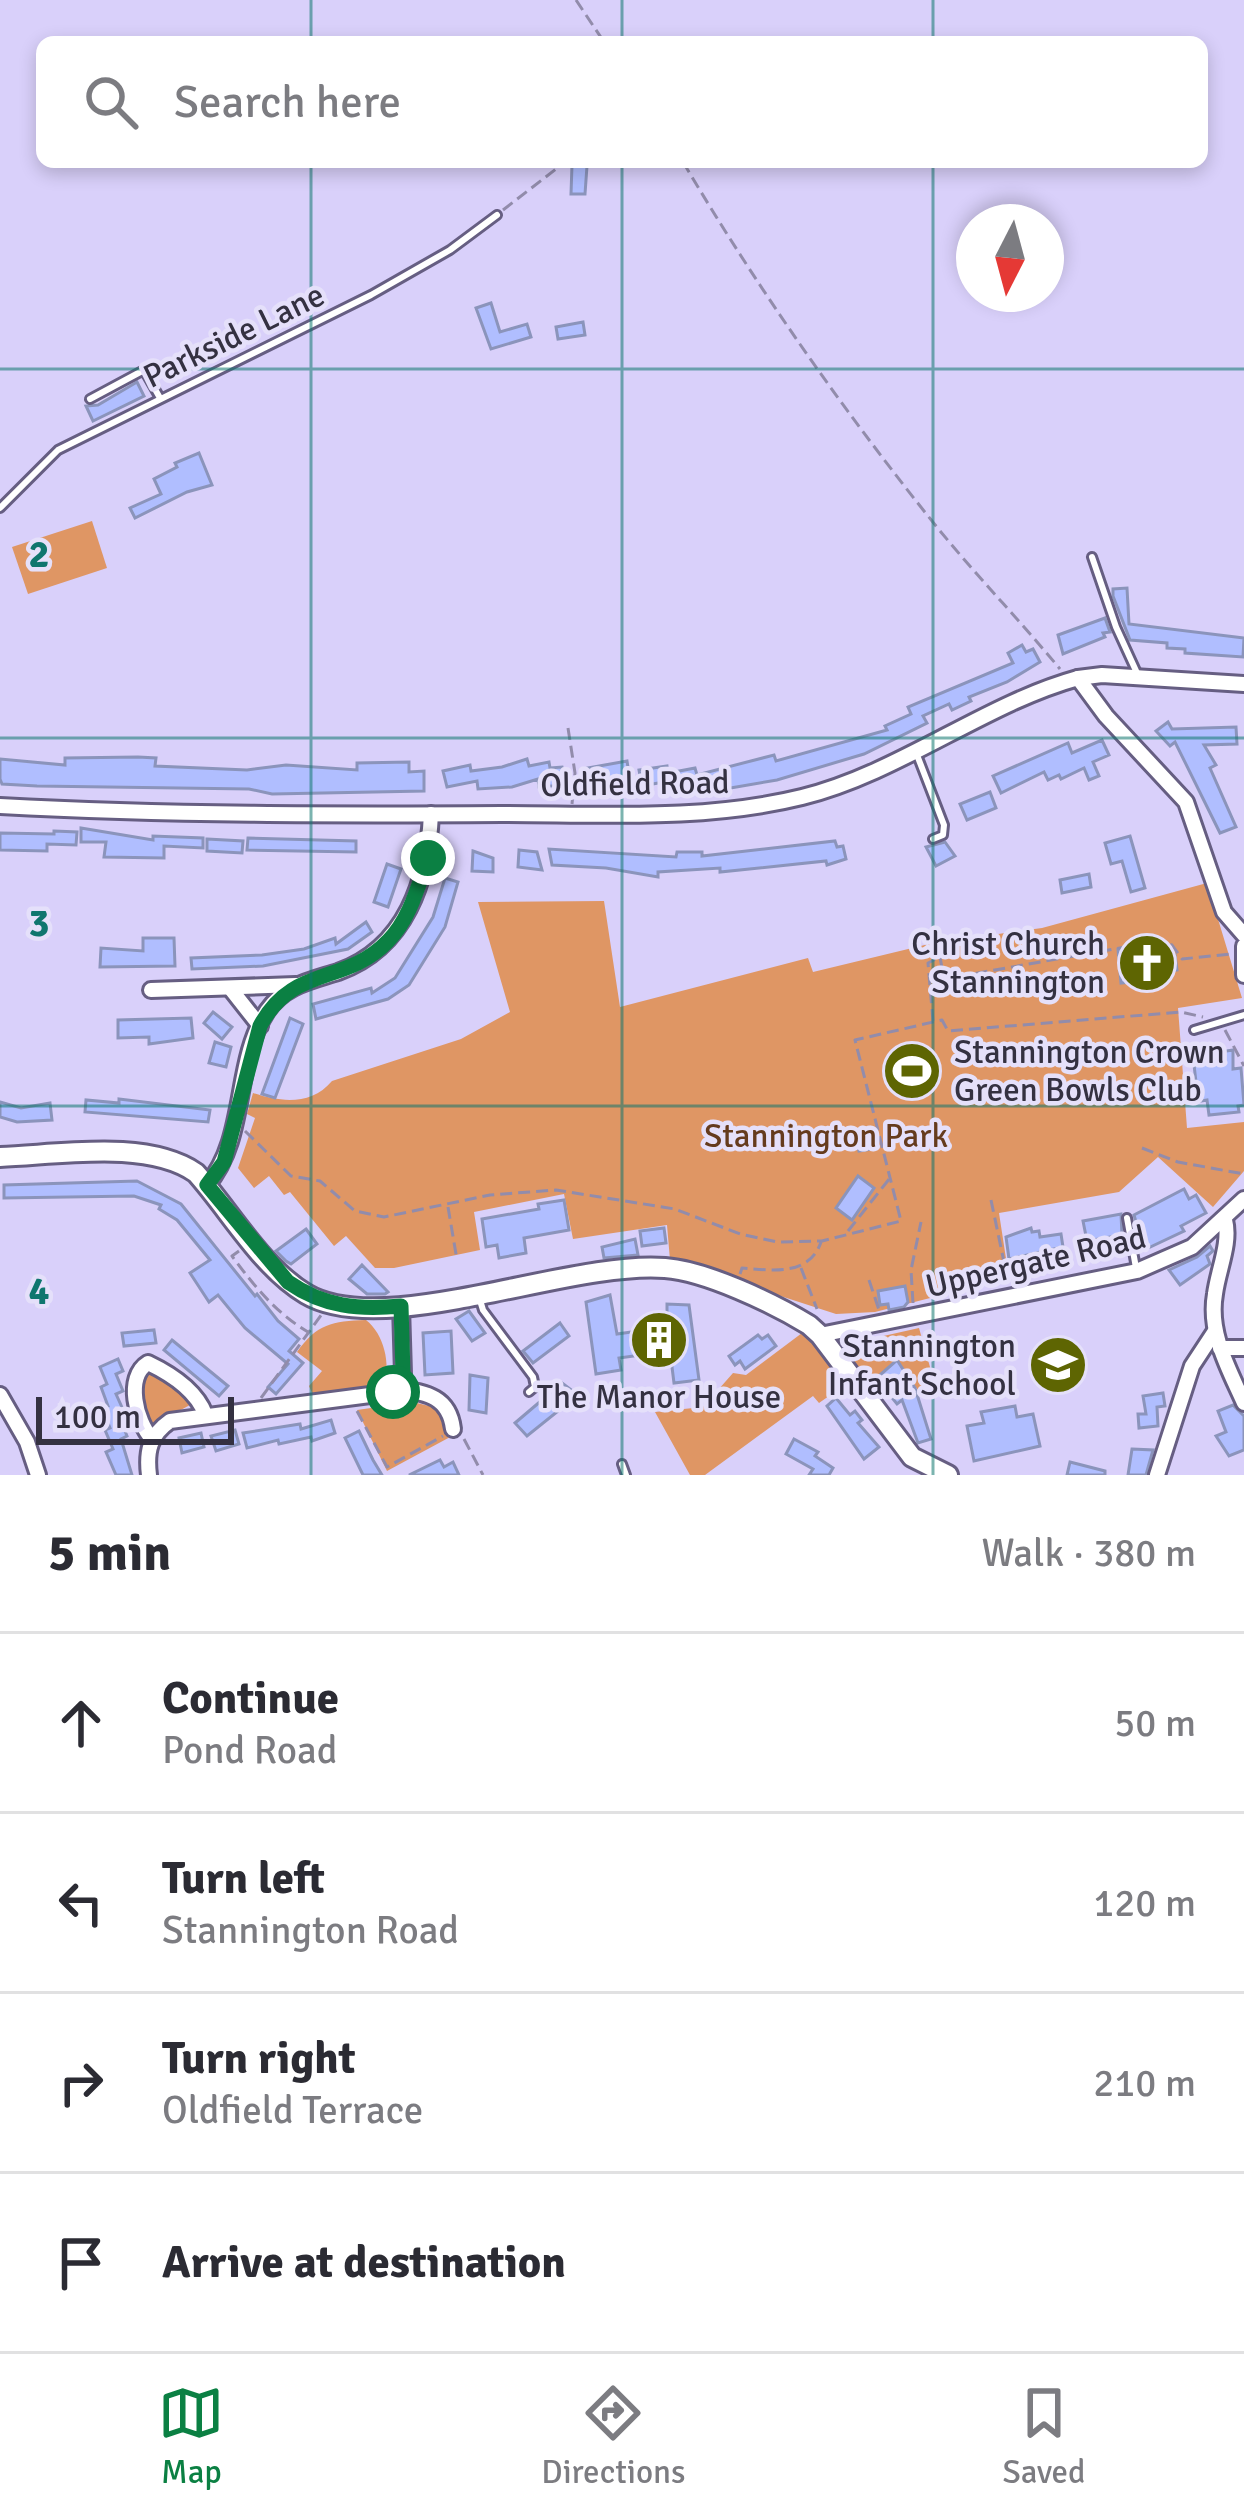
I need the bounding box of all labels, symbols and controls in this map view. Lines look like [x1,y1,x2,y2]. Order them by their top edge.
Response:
search box [36,36,1208,168]
icon: search [78,69,144,135]
text: Search here [174,75,401,130]
north arrow [956,204,1064,312]
street label: Parkside Lane [137,275,331,397]
text: 2 [28,530,50,578]
street label: Oldfield Road [540,762,730,806]
route end [401,831,455,885]
text: 3 [28,899,50,947]
place label: Christ Church Stannington [911,924,1105,1003]
church icon: Christ Church Stannington [1116,932,1178,994]
place label: Stannington Crown Green Bowls Club [954,1032,1225,1111]
sports icon: Stannington Crown Green Bowls Club [881,1040,943,1102]
park label: Stannington Park [704,1116,948,1157]
street label: Uppergate Road [922,1217,1150,1307]
text: 4 [28,1267,50,1315]
building icon: The Manor House [628,1309,690,1371]
place label: Stannington Infant School [828,1326,1016,1405]
school or university icon: Stannington Infant School [1027,1334,1089,1396]
route start [366,1365,420,1419]
place label: The Manor House [537,1377,781,1418]
scale bar [36,1391,234,1444]
text: 100 m [54,1397,141,1438]
text: 5 min [48,1522,171,1585]
text: Walk · 380 m [982,1529,1196,1577]
text: Continue [162,1671,339,1726]
icon: ahead [48,1690,114,1756]
text: 50 m [1114,1699,1196,1747]
text: Pond Road [162,1726,337,1774]
text: Turn left [162,1851,325,1906]
icon: left [48,1870,114,1936]
text: 120 m [1093,1879,1196,1927]
text: Stannington Road [162,1906,459,1954]
text: Turn right [162,2031,356,2086]
icon: right [48,2050,114,2116]
text: 210 m [1093,2059,1196,2107]
text: Oldfield Terrace [162,2086,423,2134]
icon: arrive [48,2230,114,2296]
text: Arrive at destination [162,2235,566,2290]
tab: Map [158,2380,224,2493]
tab: Directions [541,2380,686,2493]
tab: Saved [1002,2380,1086,2493]

